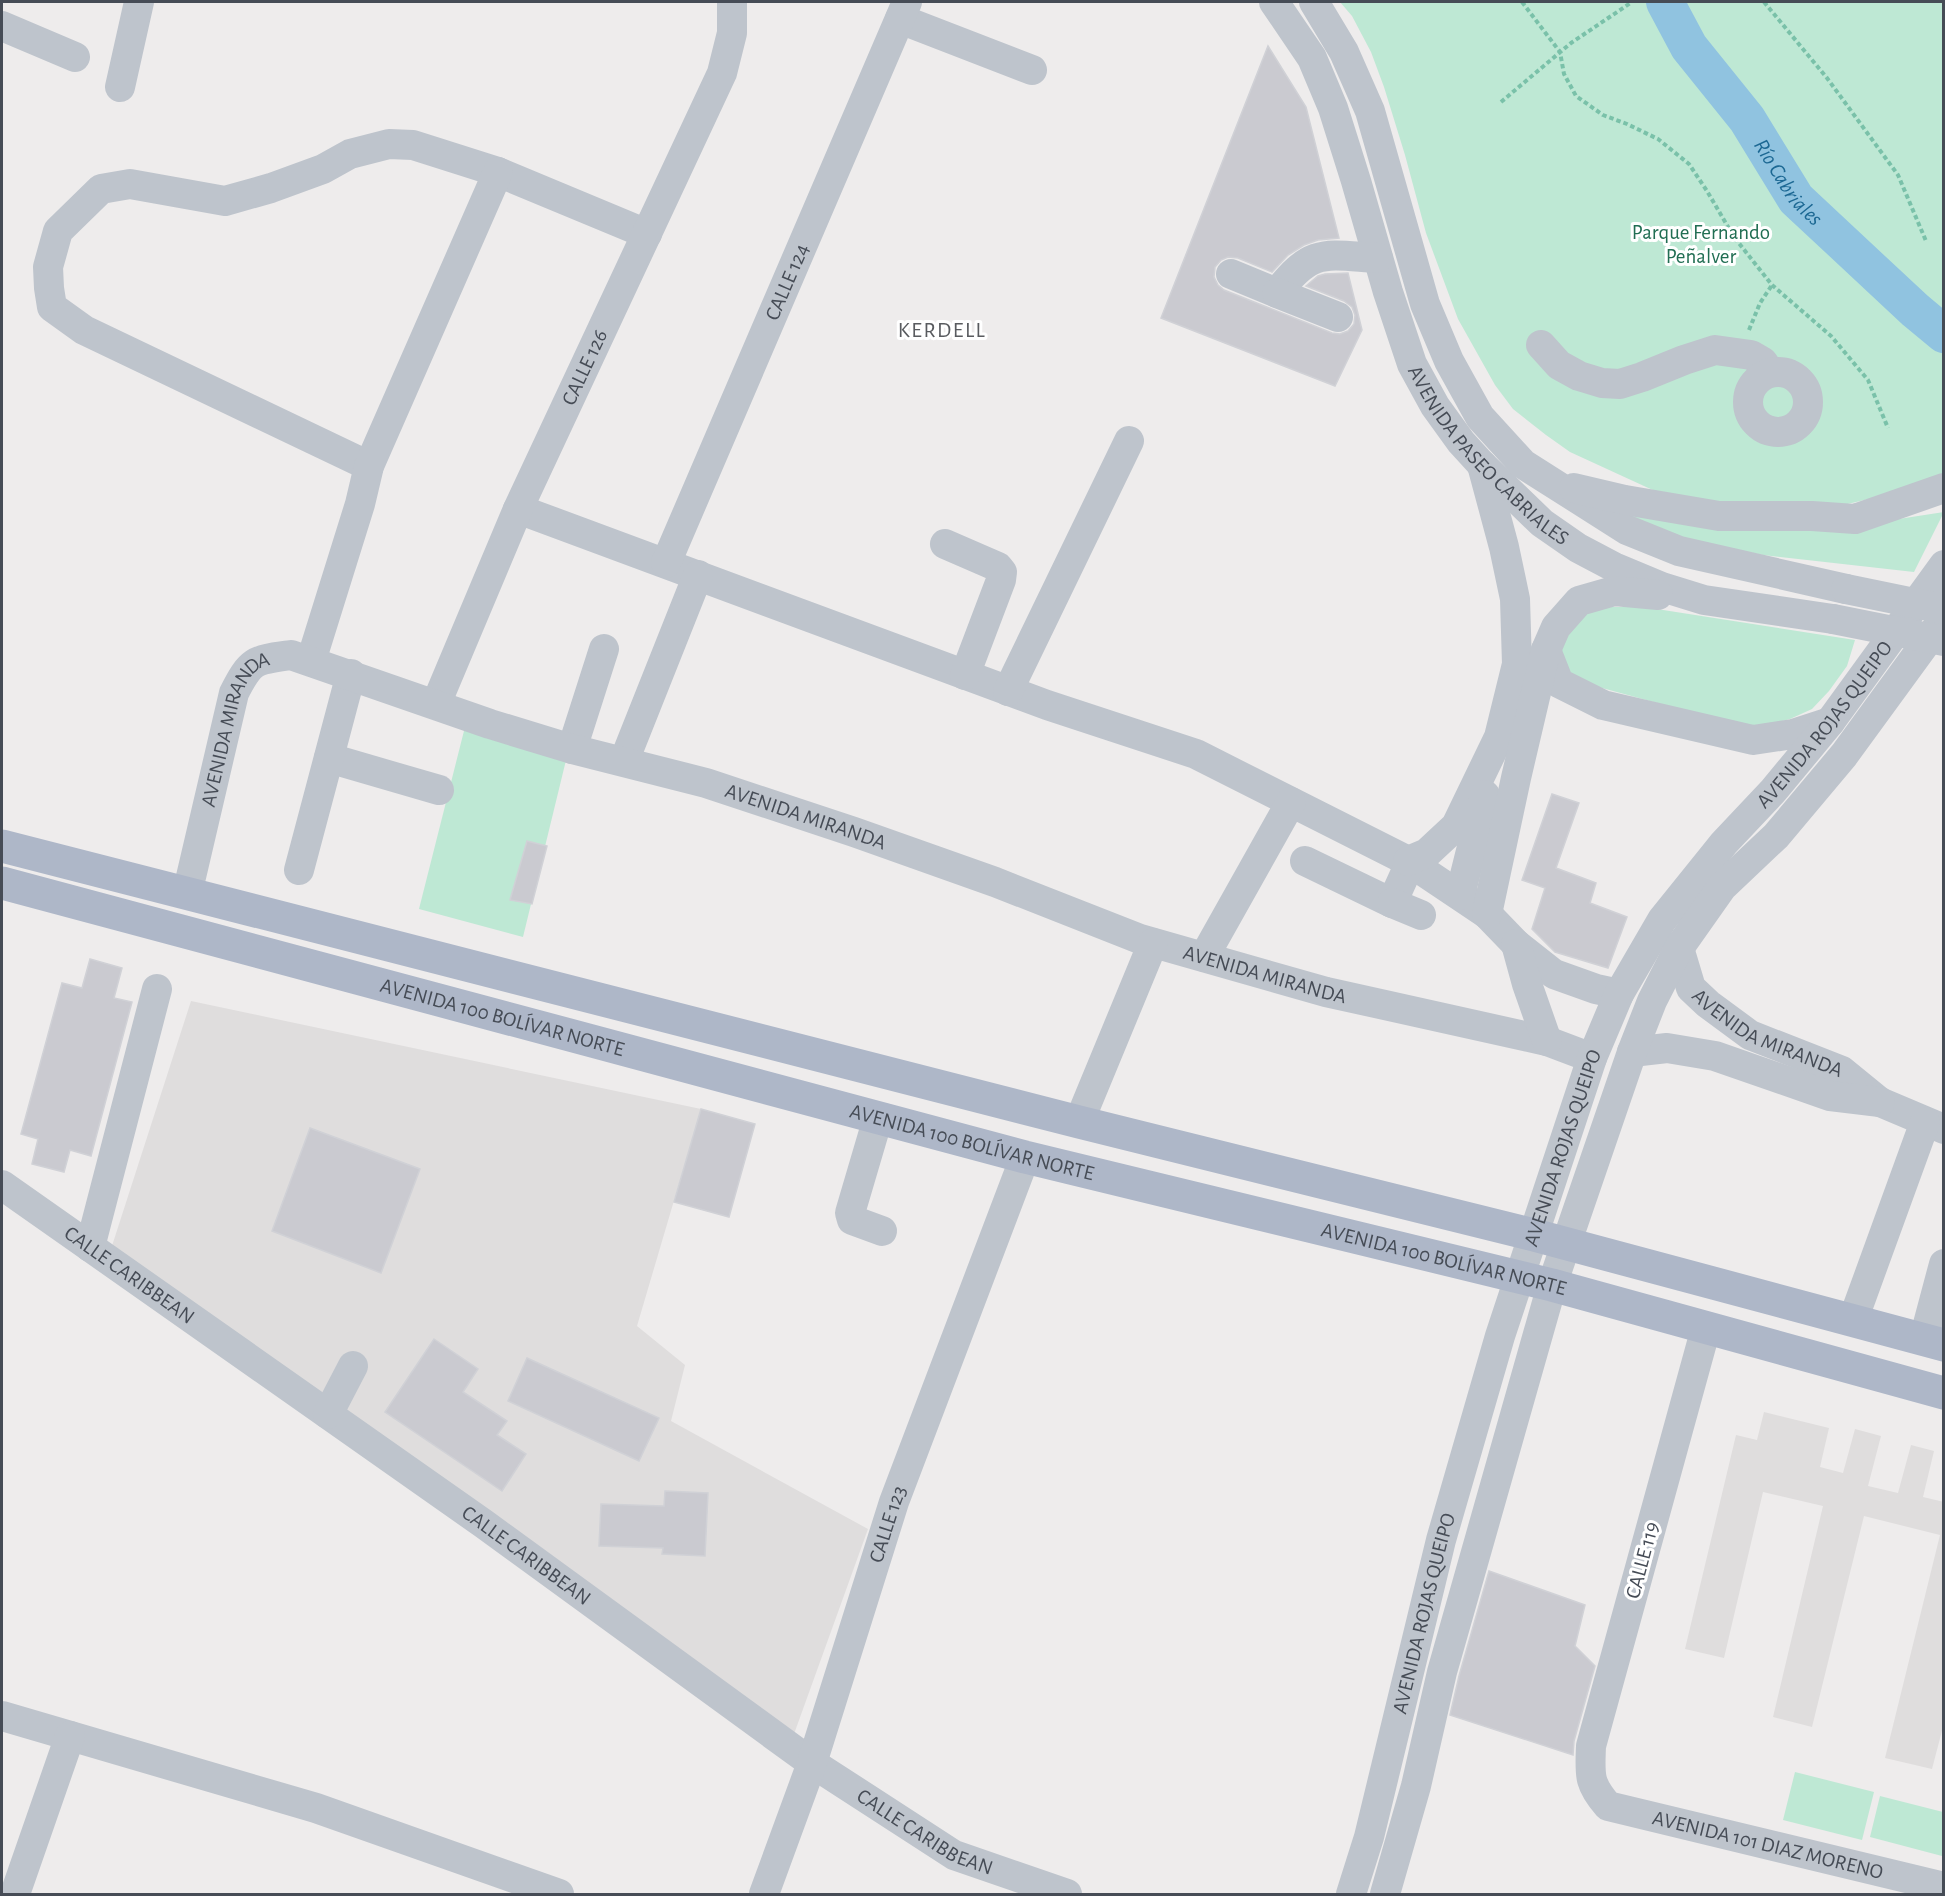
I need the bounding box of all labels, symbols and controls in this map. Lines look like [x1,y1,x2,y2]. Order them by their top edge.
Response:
water label: Río Cabriales [1750,135,1826,230]
park label: Parque Fernando Peñalver [1632,222,1770,267]
street label: CALLE 124 [762,241,813,323]
district label: KERDELL [898,319,986,341]
street label: CALLE 126 [558,326,611,409]
street label: AVENIDA PASEO CABRIALES [1404,362,1572,549]
street label: AVENIDA ROJAS QUEIPO [1753,637,1896,812]
street label: AVENIDA MIRANDA [198,648,272,809]
street label: AVENIDA MIRANDA [722,780,889,854]
street label: AVENIDA MIRANDA [1181,942,1348,1007]
street label: AVENIDA 100 BOLÍVAR NORTE [378,975,626,1060]
street label: AVENIDA MIRANDA [1688,985,1846,1081]
street label: AVENIDA ROJAS QUEIPO [1520,1046,1605,1249]
street label: AVENIDA 100 BOLÍVAR NORTE [848,1101,1096,1184]
street label: AVENIDA 100 BOLÍVAR NORTE [1319,1219,1568,1299]
street label: CALLE CARIBBEAN [60,1222,198,1328]
street label: CALLE 123 [866,1483,910,1565]
street label: CALLE CARIBBEAN [458,1502,595,1609]
street label: AVENIDA ROJAS QUEIPO [1389,1511,1459,1716]
street label: CALLE 119 [1622,1520,1663,1601]
street label: CALLE CARIBBEAN [853,1785,996,1879]
street label: AVENIDA 101 DIAZ MORENO [1650,1807,1885,1883]

